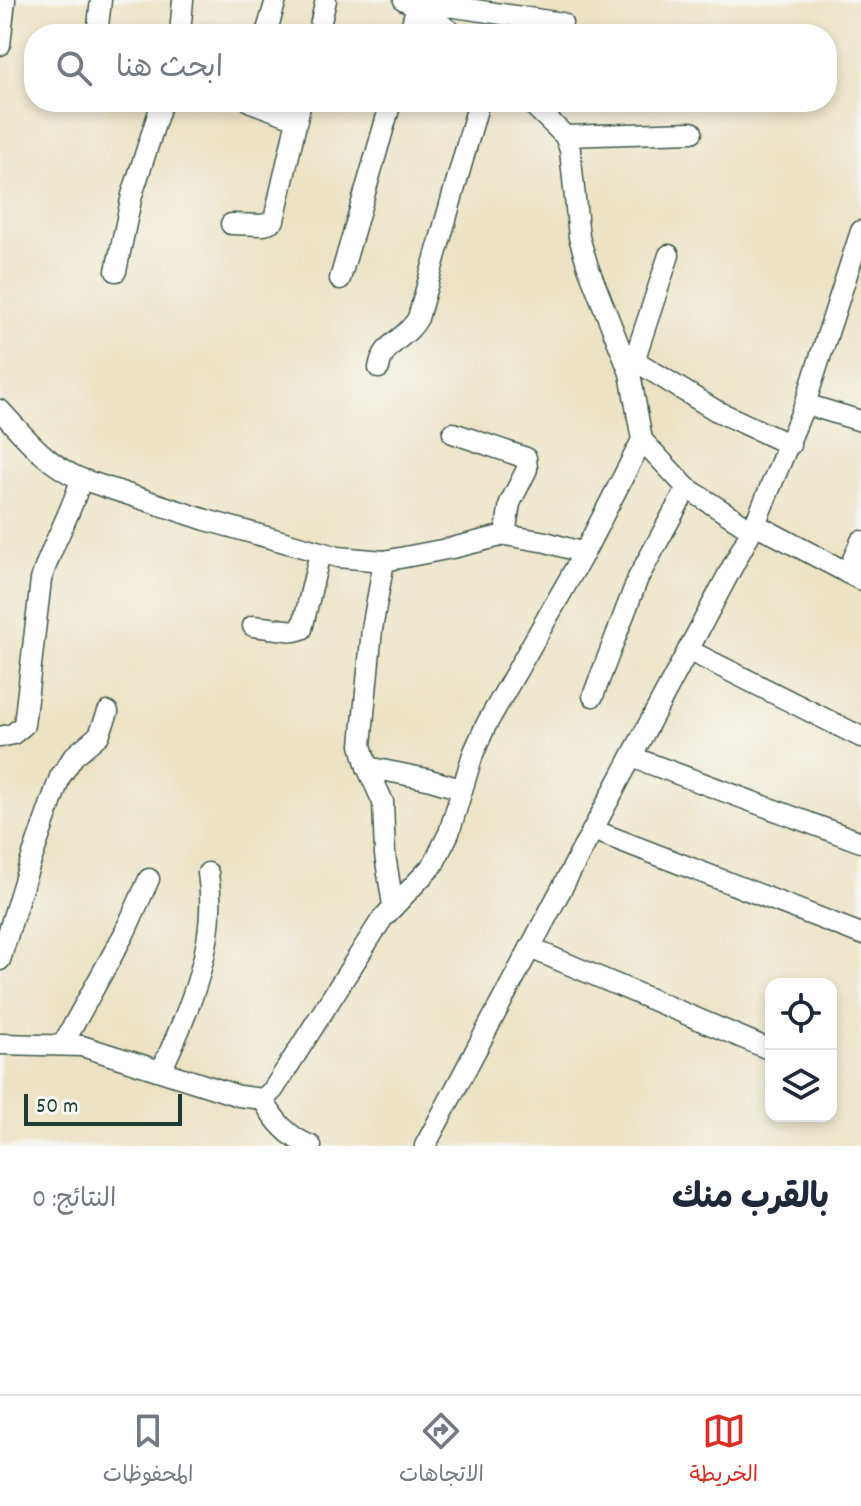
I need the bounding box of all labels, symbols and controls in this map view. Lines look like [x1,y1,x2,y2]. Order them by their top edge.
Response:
search box [24,24,837,112]
icon: search [52,46,96,90]
text: ابحث هنا [116,49,223,92]
map controls [765,978,837,1122]
button: locate [765,978,837,1050]
button: layers [765,1050,837,1122]
scale bar [24,1090,182,1126]
text: 50 m [36,1092,78,1123]
text: بالقرب منك [672,1176,829,1225]
text: النتائج: 0 [32,1182,116,1219]
tab: المحفوظات [103,1409,193,1493]
tab: الاتجاهات [399,1409,484,1493]
tab: الخريطة [690,1409,758,1493]

